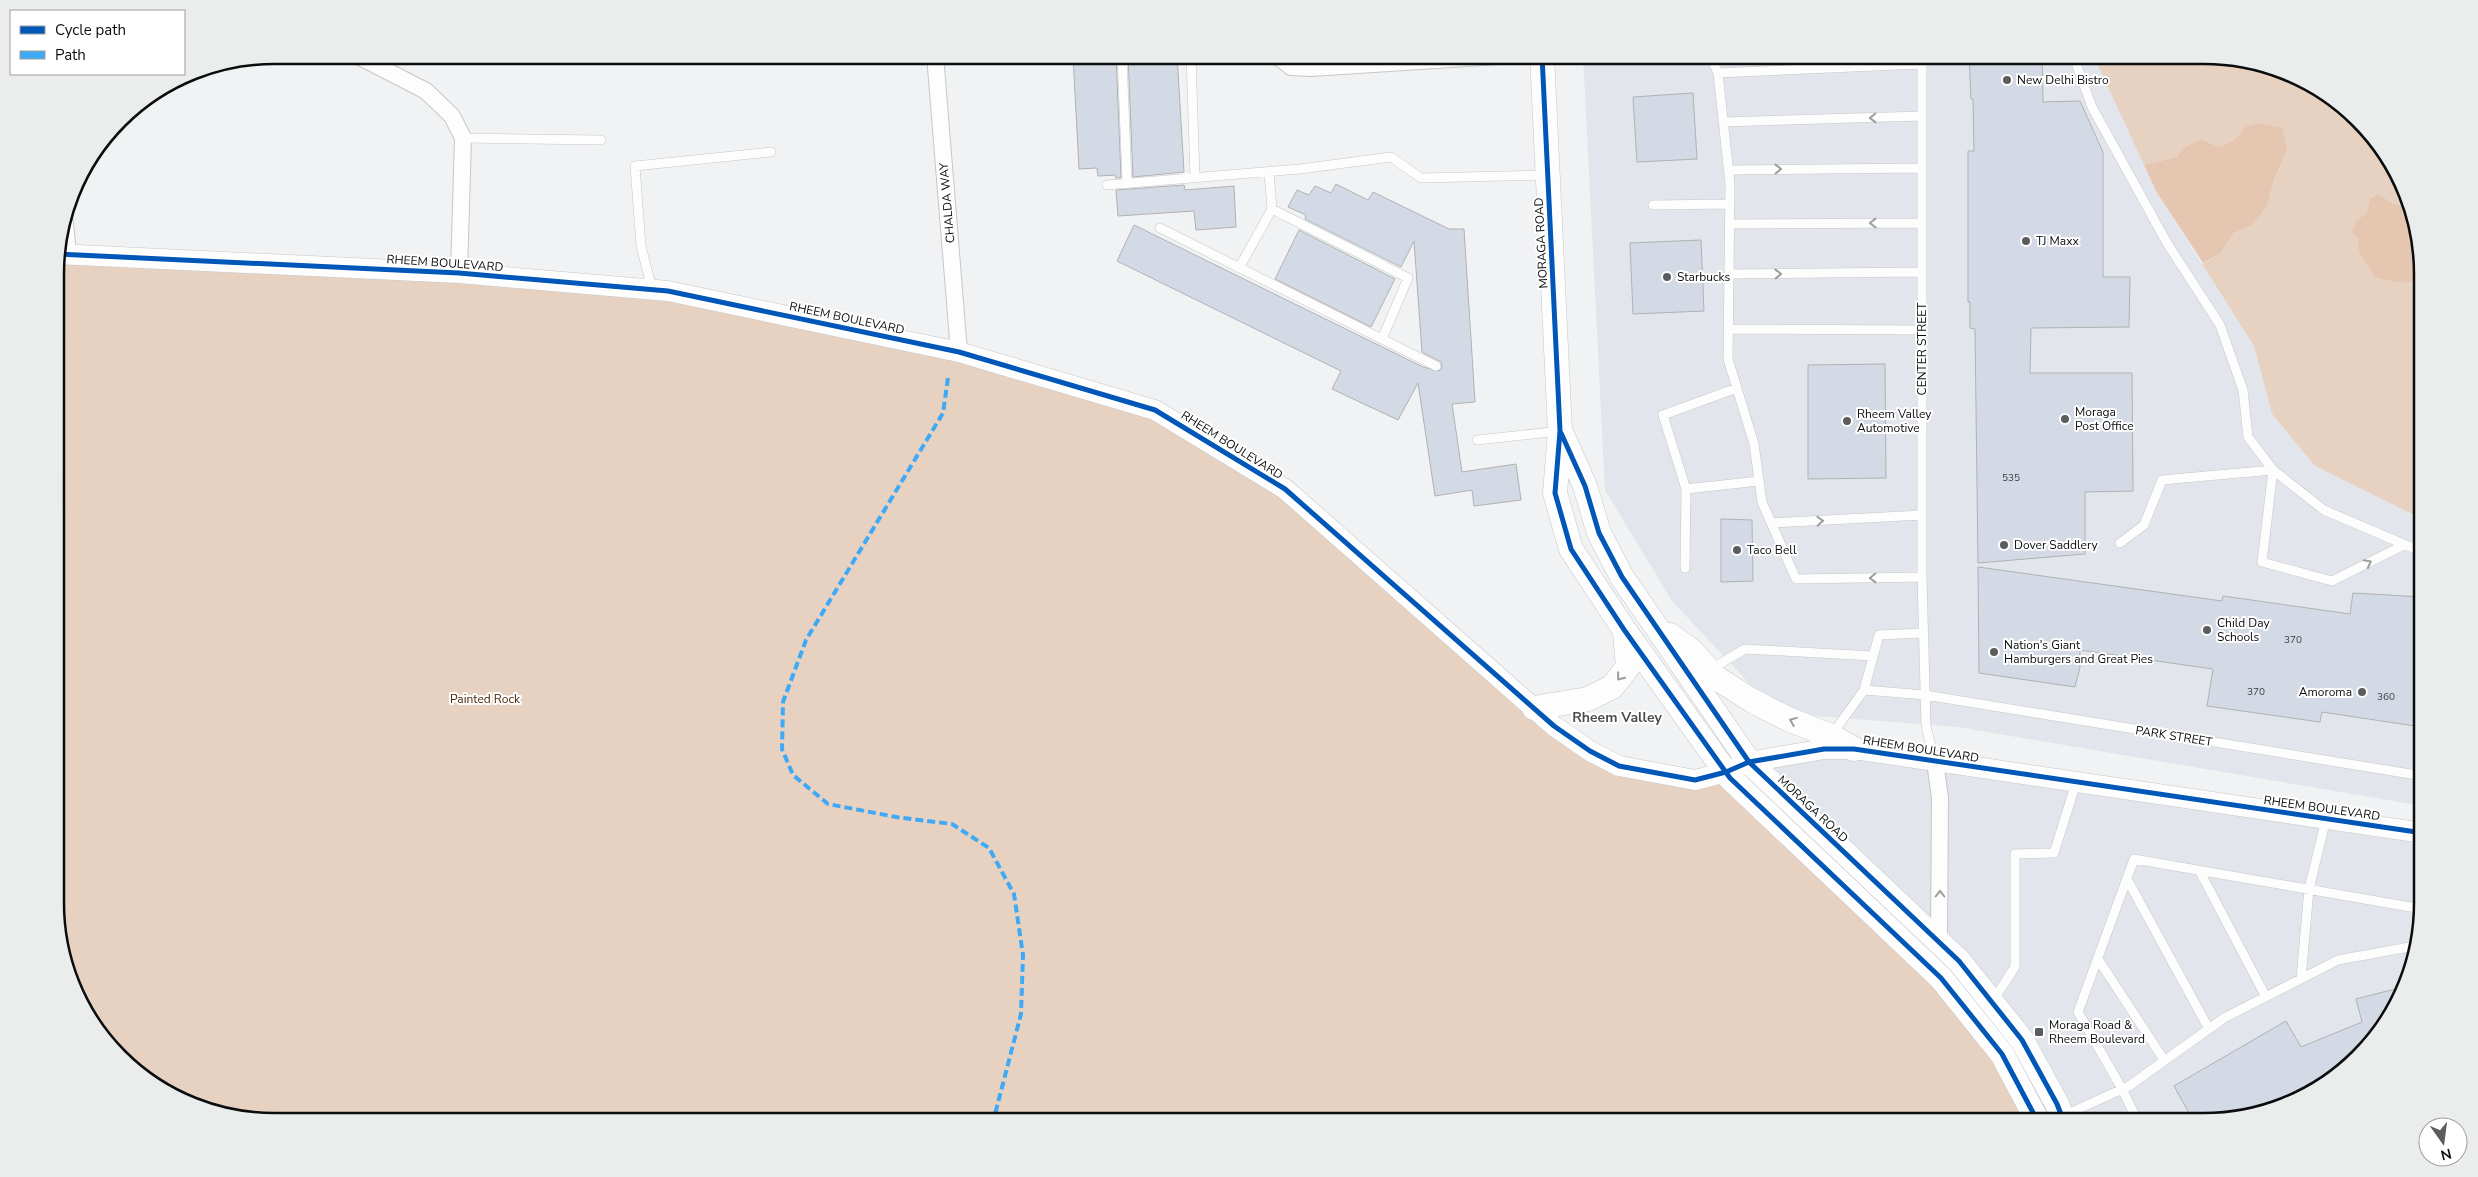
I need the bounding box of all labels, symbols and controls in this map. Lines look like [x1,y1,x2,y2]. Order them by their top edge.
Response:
legend [10,10,185,75]
text: Cycle path [55,20,126,40]
text: Path [55,45,86,65]
place label: New Delhi Bistro [2017,72,2109,88]
marker: New Delhi Bistro [2001,74,2013,86]
one-way arrow [1869,113,1877,123]
street label: CHALDA WAY [935,161,958,244]
one-way arrow [1774,164,1782,175]
street label: MORAGA ROAD [1531,197,1551,289]
one-way arrow [1869,218,1877,228]
place label: TJ Maxx [2036,233,2079,249]
marker: TJ Maxx [2020,235,2032,247]
street label: RHEEM BOULEVARD [386,251,504,275]
place label: Starbucks [1677,269,1730,285]
one-way arrow [1774,269,1782,279]
marker: Starbucks [1661,271,1673,283]
street label: RHEEM BOULEVARD [788,298,906,338]
street label: CENTER STREET [1914,302,1930,395]
place label: Moraga Post Office [2075,404,2134,434]
place label: Rheem Valley Automotive [1857,406,1932,436]
street label: RHEEM BOULEVARD [1178,407,1286,483]
marker: Moraga Post Office [2059,413,2071,425]
marker: Rheem Valley Automotive [1841,415,1853,427]
house number: 535 [2002,471,2020,485]
one-way arrow [1816,515,1824,526]
place label: Dover Saddlery [2014,537,2099,553]
marker: Dover Saddlery [1998,539,2010,551]
place label: Taco Bell [1747,542,1797,558]
marker: Taco Bell [1731,544,1743,556]
one-way arrow [2363,559,2372,569]
one-way arrow [1869,572,1877,583]
place label: Child Day Schools [2217,615,2270,645]
marker: Child Day Schools [2201,624,2213,636]
house number: 370 [2284,633,2302,647]
place label: Nation's Giant Hamburgers and Great Pies [2004,637,2153,667]
marker: Nation's Giant Hamburgers and Great Pies [1988,646,2000,658]
one-way arrow [1617,671,1626,680]
place label: Amoroma [2299,684,2352,700]
house number: 370 [2247,685,2265,699]
marker: Amoroma [2356,686,2368,698]
house number: 360 [2377,690,2395,704]
park label: Painted Rock [450,691,521,707]
district label: Rheem Valley [1572,708,1662,727]
one-way arrow [1790,717,1798,727]
street label: PARK STREET [2134,722,2214,750]
street label: RHEEM BOULEVARD [1862,732,1980,766]
street label: MORAGA ROAD [1774,772,1852,846]
street label: RHEEM BOULEVARD [2263,792,2381,824]
one-way arrow [1935,890,1945,898]
place label: Moraga Road & Rheem Boulevard [2049,1017,2145,1047]
marker: Moraga Road & Rheem Boulevard [2033,1026,2045,1038]
north arrow [2418,1117,2468,1167]
text: N [2439,1144,2453,1165]

